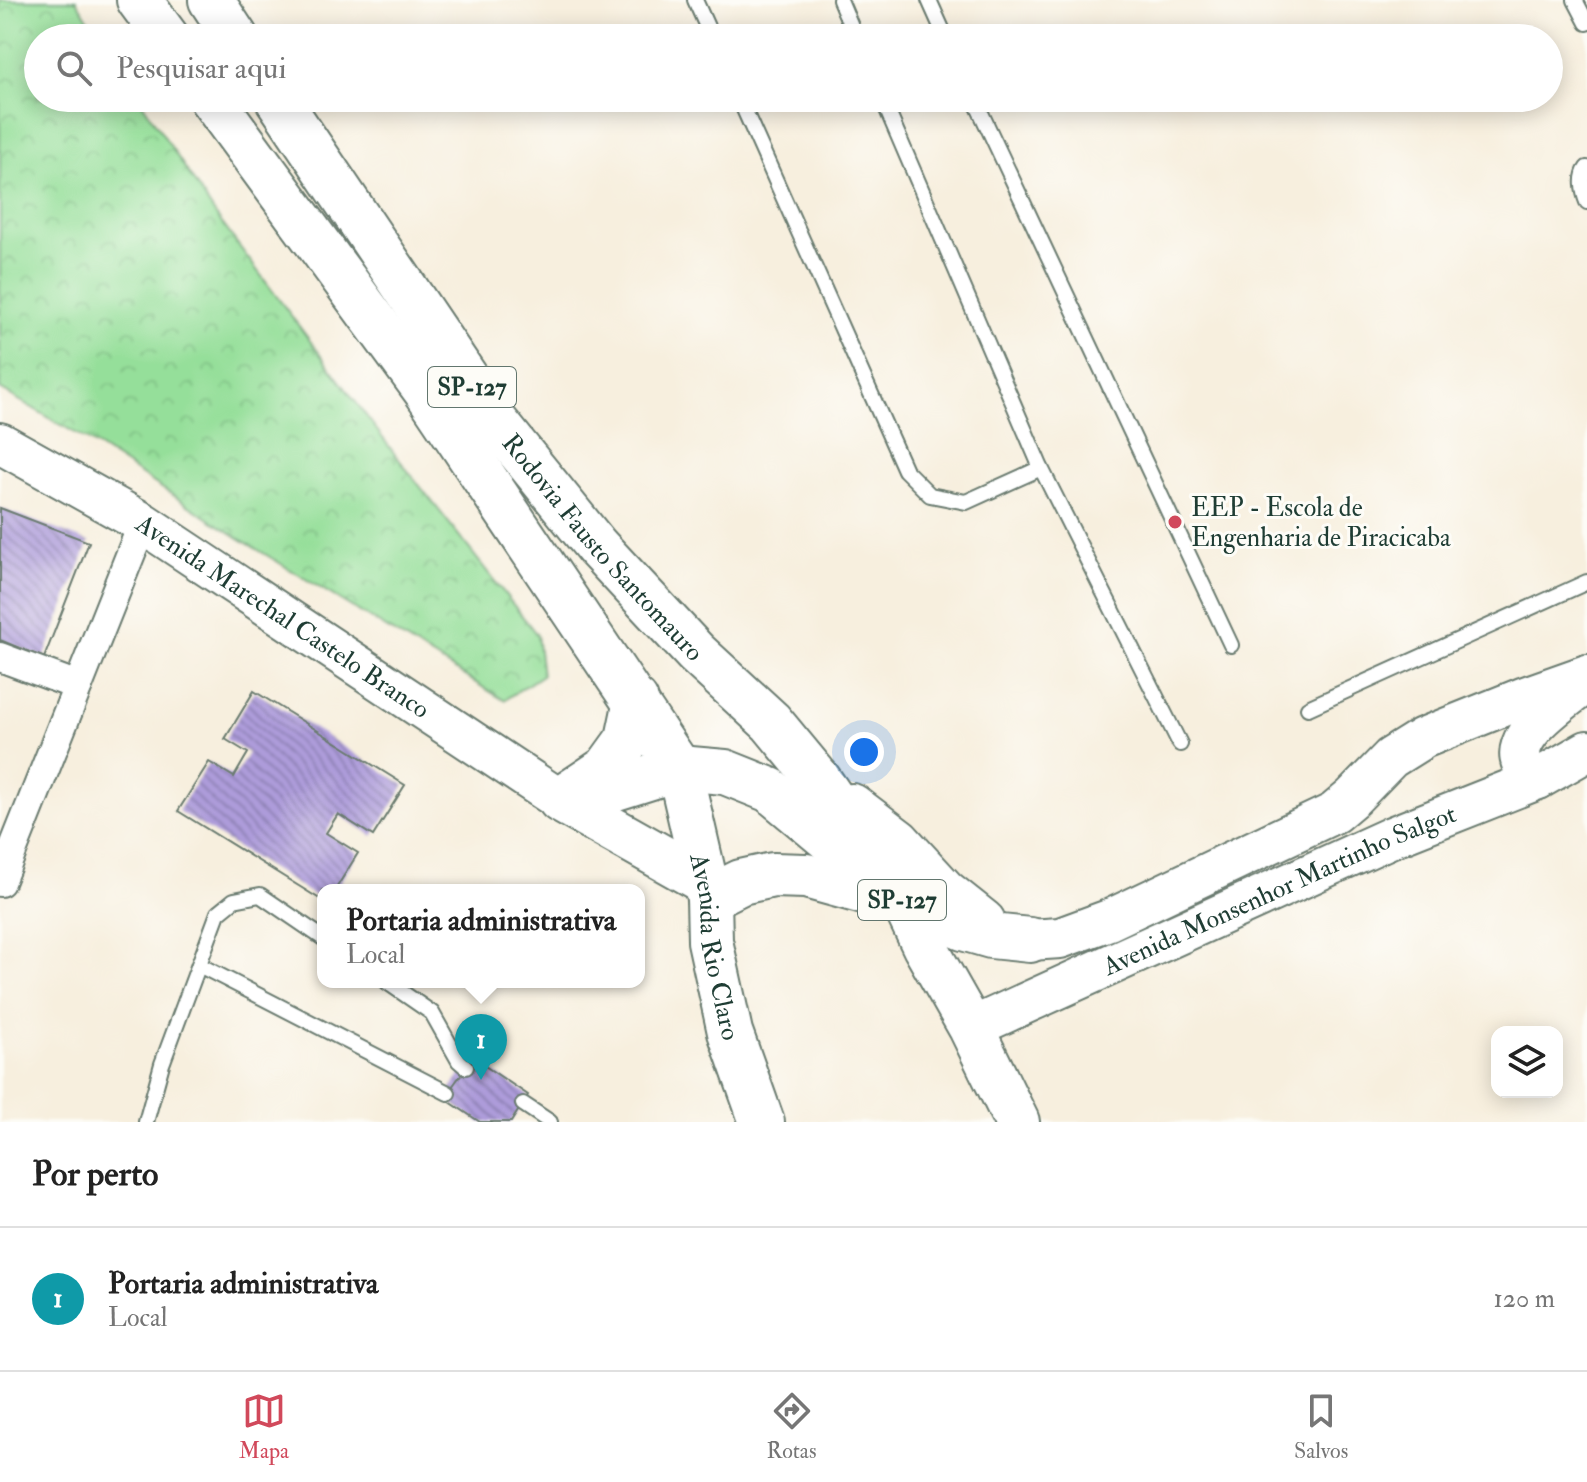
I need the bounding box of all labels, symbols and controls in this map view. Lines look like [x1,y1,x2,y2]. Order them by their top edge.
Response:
search box [24,24,1563,112]
icon: search [52,46,96,90]
text: Pesquisar aqui [116,50,286,87]
road number: SP-127 [428,367,516,407]
street label: Rodovia Fausto Santomauro [495,428,710,668]
place label: EEP - Escola de Engenharia de Piracicaba [1191,492,1451,554]
street label: Avenida Marechal Castelo Branco [129,507,436,726]
marker: EEP - Escola de Engenharia de Piracicaba [1166,513,1184,531]
your location [844,732,884,772]
street label: Avenida Monsenhor Martinho Salgot [1097,798,1461,983]
street label: Avenida Rio Claro [682,849,747,1045]
road number: SP-127 [858,880,946,920]
popup [317,884,645,988]
text: Portaria administrativa [346,902,616,939]
text: Local [346,939,405,971]
pin: 1 [455,1014,507,1080]
map controls [1491,1026,1563,1098]
button: layers [1491,1026,1563,1098]
text: Por perto [32,1153,158,1196]
text: Portaria administrativa [108,1265,378,1302]
text: 1 [53,1283,63,1315]
text: 120 m [1494,1283,1555,1315]
text: Local [108,1302,167,1334]
tab: Mapa [239,1389,289,1465]
tab: Rotas [767,1389,816,1465]
tab: Salvos [1294,1389,1348,1465]

